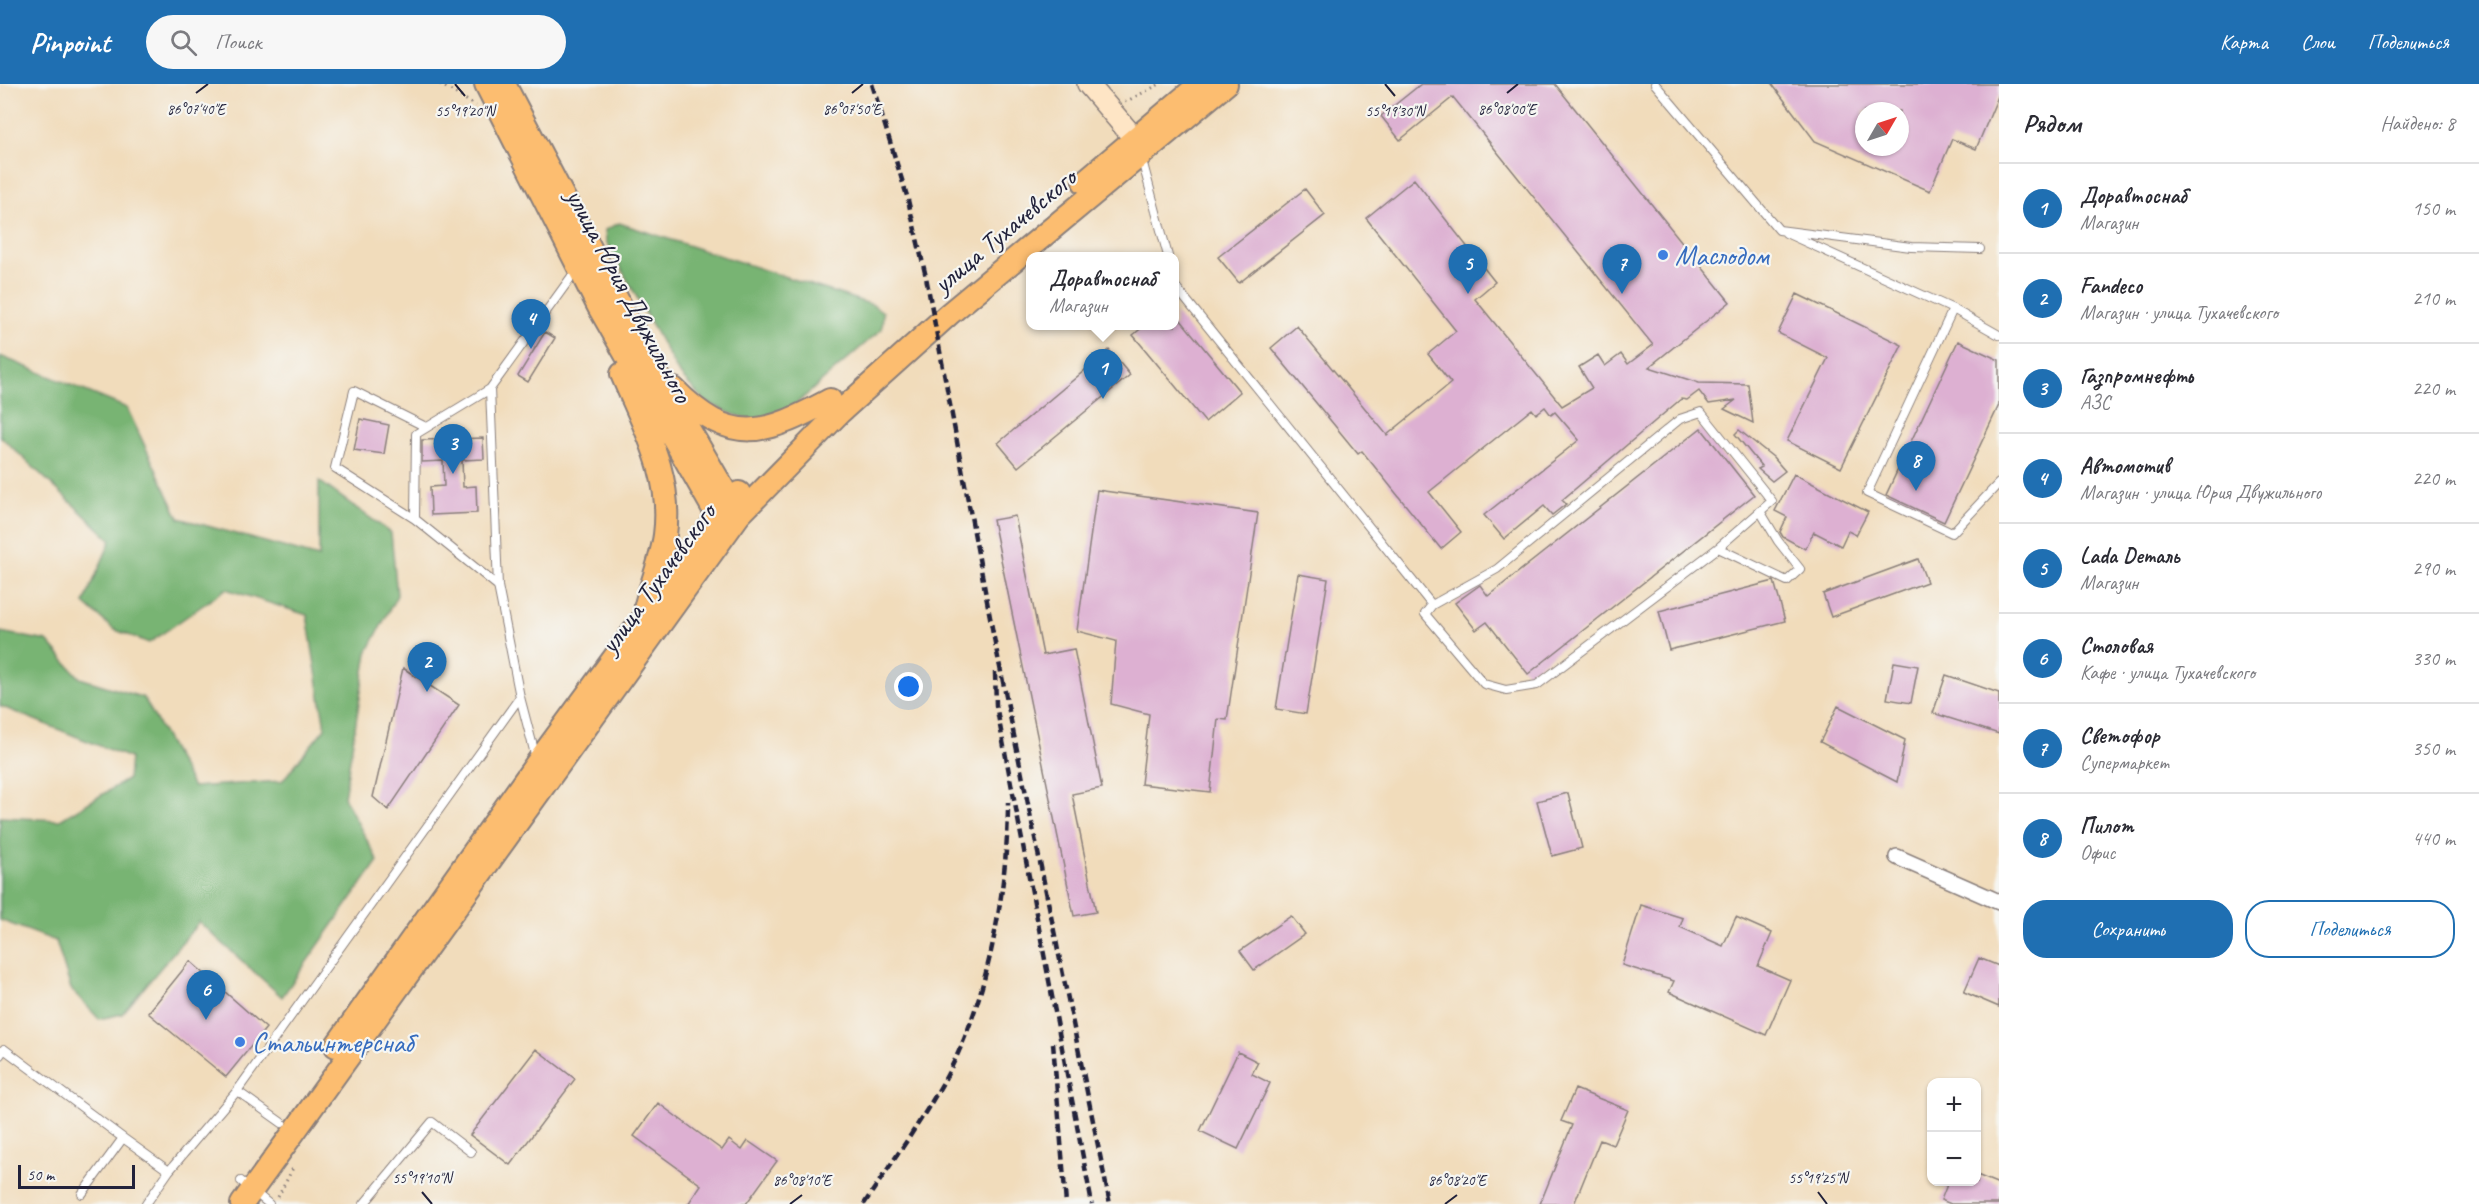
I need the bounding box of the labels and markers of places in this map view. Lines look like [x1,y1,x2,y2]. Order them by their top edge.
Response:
place label: Маслодом [1675,238,1770,273]
pin: 5 [1448,244,1488,294]
pin: 7 [1602,244,1642,294]
marker: Маслодом [1656,248,1670,262]
pin: 4 [512,300,550,349]
pin: 1 [1084,350,1122,399]
pin: 3 [434,424,472,474]
pin: 8 [1896,442,1936,491]
pin: 2 [408,642,446,692]
pin: 6 [186,970,226,1020]
place label: Стальинтерснаб [252,1025,419,1060]
marker: Стальинтерснаб [233,1035,247,1049]

